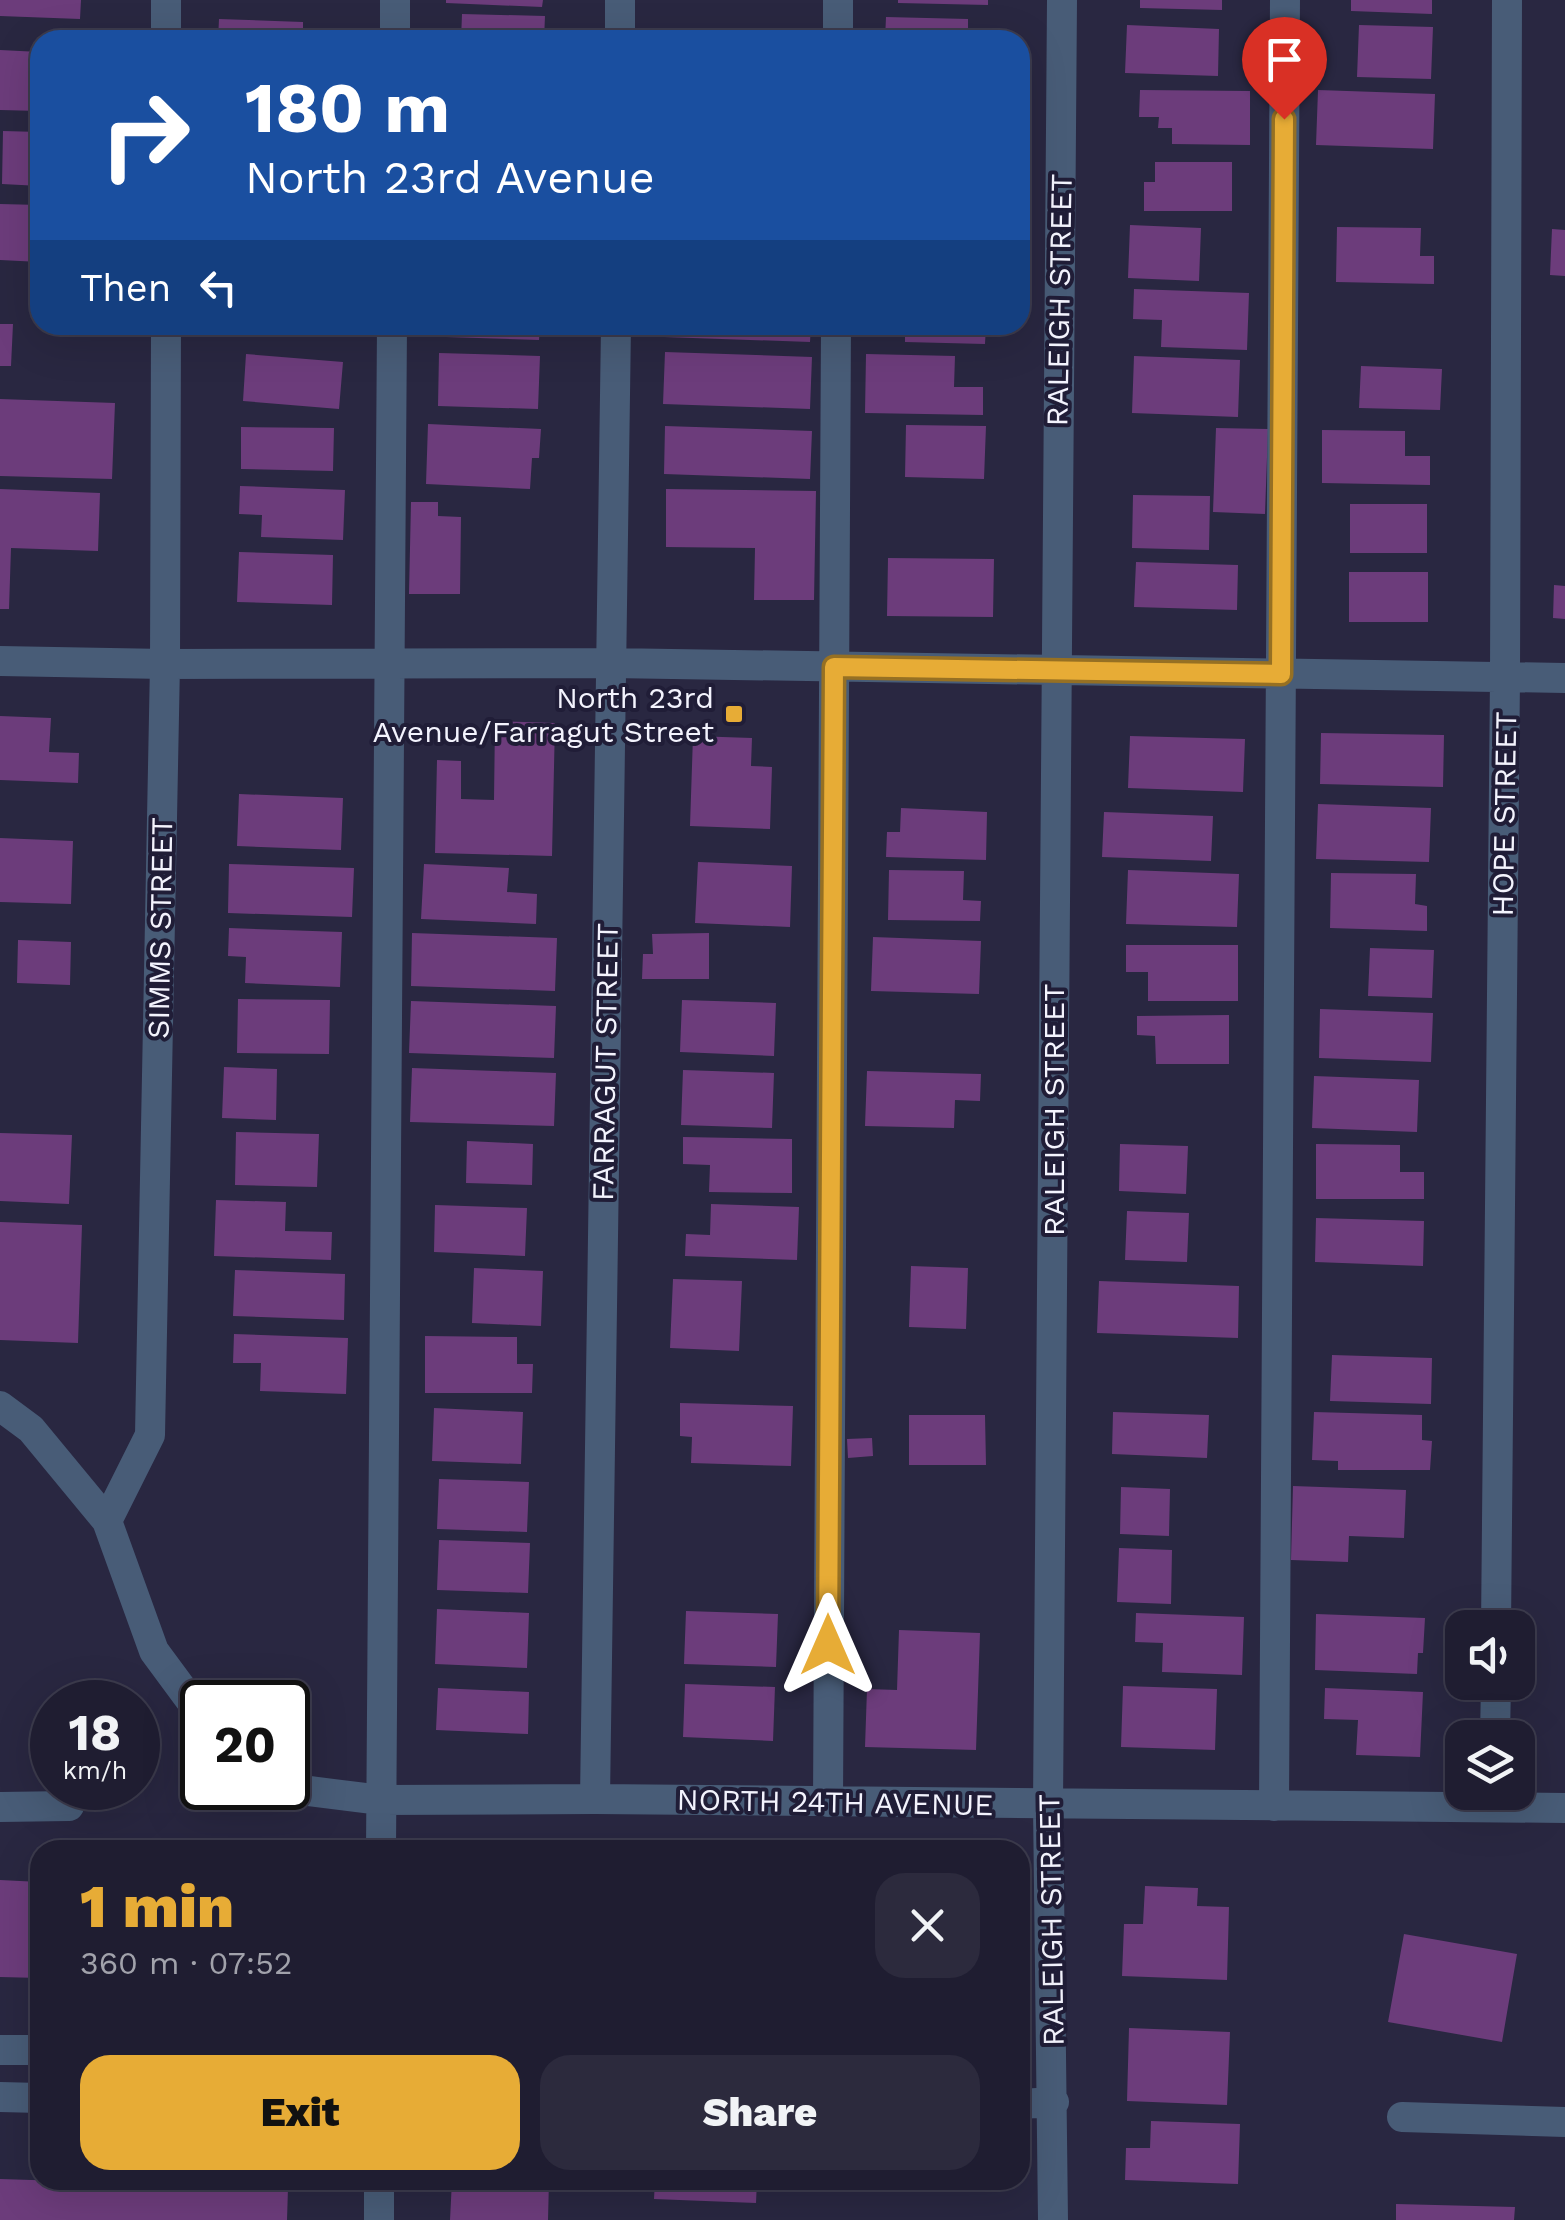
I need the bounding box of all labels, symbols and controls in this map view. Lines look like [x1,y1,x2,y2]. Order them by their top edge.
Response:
pin [1242,17,1327,120]
icon: arrive [1257,32,1312,87]
text: 180 m [245,67,450,149]
icon: right [80,70,210,200]
text: North 23rd Avenue [245,151,655,204]
street label: RALEIGH STREET [1039,173,1079,427]
icon: left [191,260,246,315]
text: Then [80,266,171,310]
place label: North 23rd Avenue/Farragut Street [372,680,714,749]
marker: North 23rd Avenue/Farragut Street [723,703,745,725]
street label: HOPE STREET [1485,711,1523,917]
street label: SIMMS STREET [141,817,179,1039]
street label: FARRAGUT STREET [585,923,625,1201]
street label: RALEIGH STREET [1036,984,1071,1236]
position arrow [776,1593,880,1697]
map controls [1445,1610,1535,1810]
button: sound [1445,1610,1535,1700]
speed limit sign: 20 [180,1680,310,1810]
text: 18 [69,1703,121,1762]
button: layers [1445,1720,1535,1810]
text: km/h [63,1756,127,1785]
street label: NORTH 24TH AVENUE [676,1782,994,1822]
street label: RALEIGH STREET [1031,1793,1071,2047]
text: 1 min [80,1871,234,1942]
button: close [875,1873,980,1978]
text: 360 m · 07:52 [80,1944,292,1982]
button: Exit [80,2055,520,2170]
button: Share [540,2055,980,2170]

